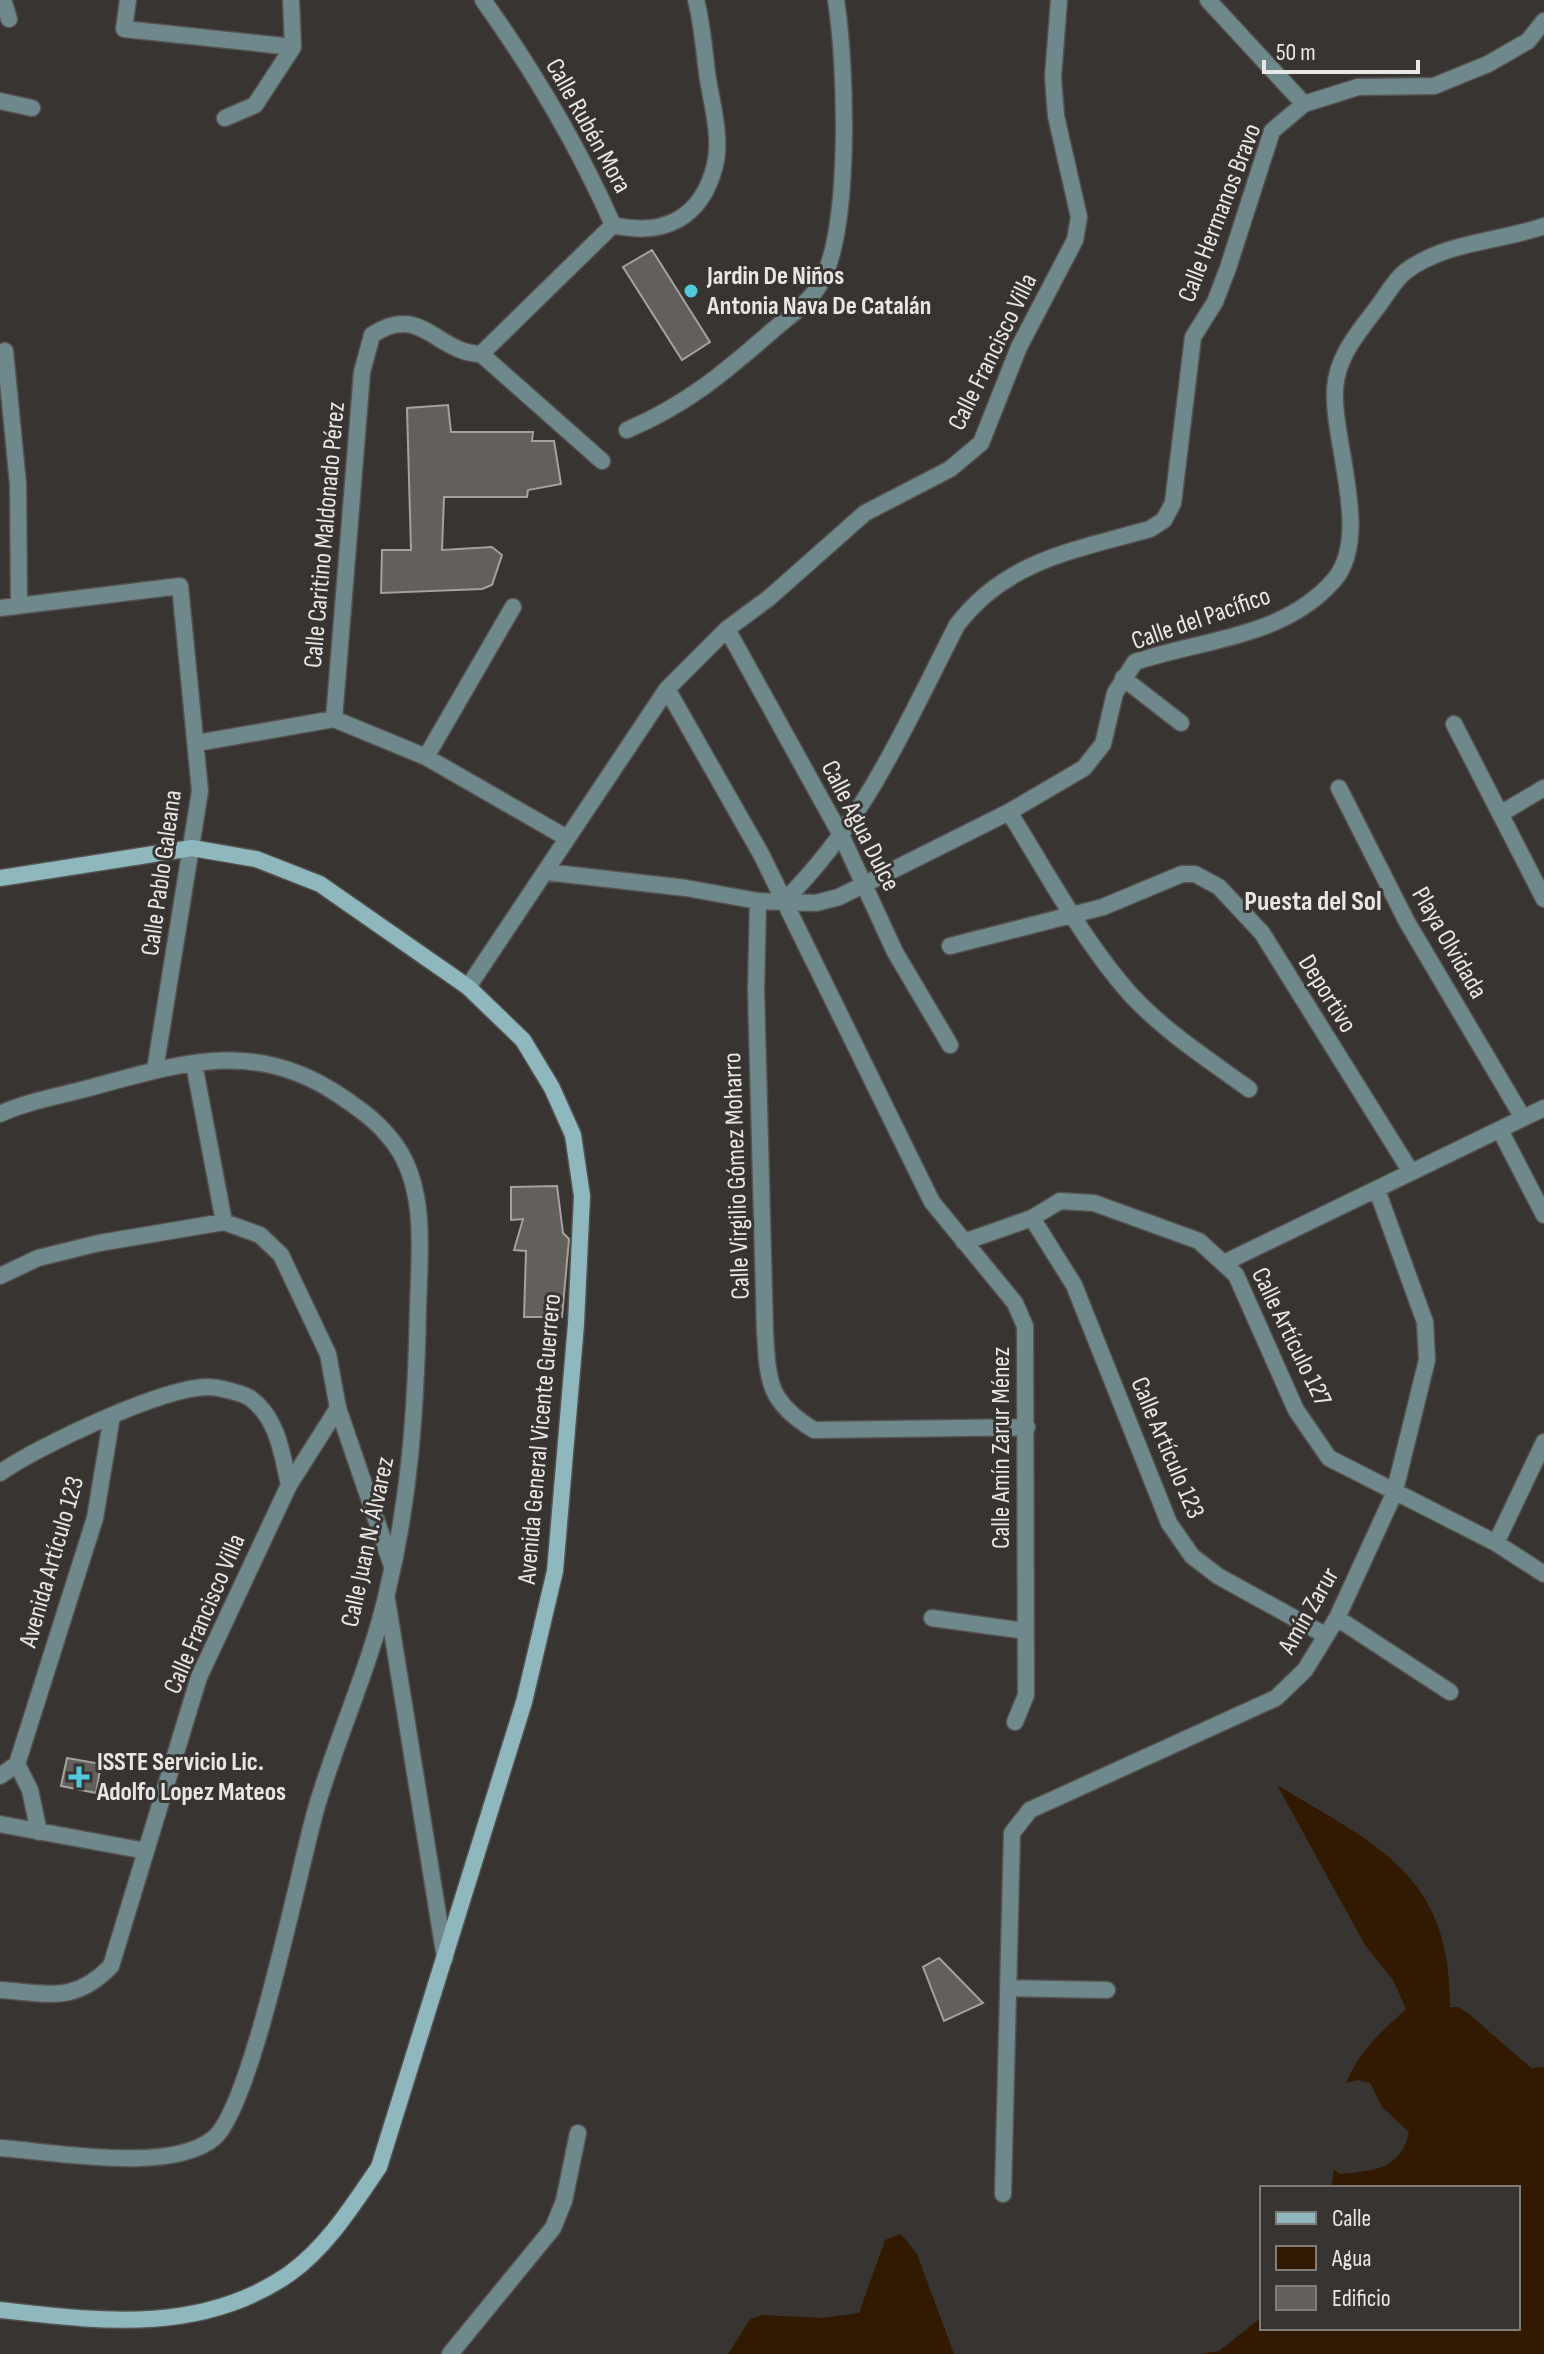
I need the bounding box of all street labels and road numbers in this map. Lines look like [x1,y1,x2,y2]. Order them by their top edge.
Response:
street label: Calle Rubén Mora [538,53,638,199]
street label: Calle Hermanos Bravo [1172,119,1268,307]
street label: Calle Francisco Villa [942,269,1044,435]
street label: Calle Caritino Maldonado Pérez [298,401,352,669]
street label: Calle del Pacífico [1127,581,1275,657]
street label: Calle Agua Dulce [814,755,906,897]
street label: Calle Pablo Galeana [135,788,189,958]
street label: Playa Olvidada [1405,882,1493,1004]
street label: Deportivo [1291,949,1363,1039]
street label: Calle Virgilio Gómez Moharro [717,1052,757,1300]
street label: Calle Artículo 127 [1244,1263,1338,1412]
street label: Avenida General Vicente Guerrero [512,1293,568,1586]
street label: Calle Amín Zarur Ménez [986,1347,1017,1549]
street label: Calle Artículo 123 [1123,1373,1211,1523]
street label: Calle Juan N. Álvarez [335,1454,401,1630]
street label: Avenida Artículo 123 [13,1473,91,1652]
street label: Calle Francisco Villa [157,1529,253,1699]
street label: Amín Zarur [1271,1562,1346,1661]

